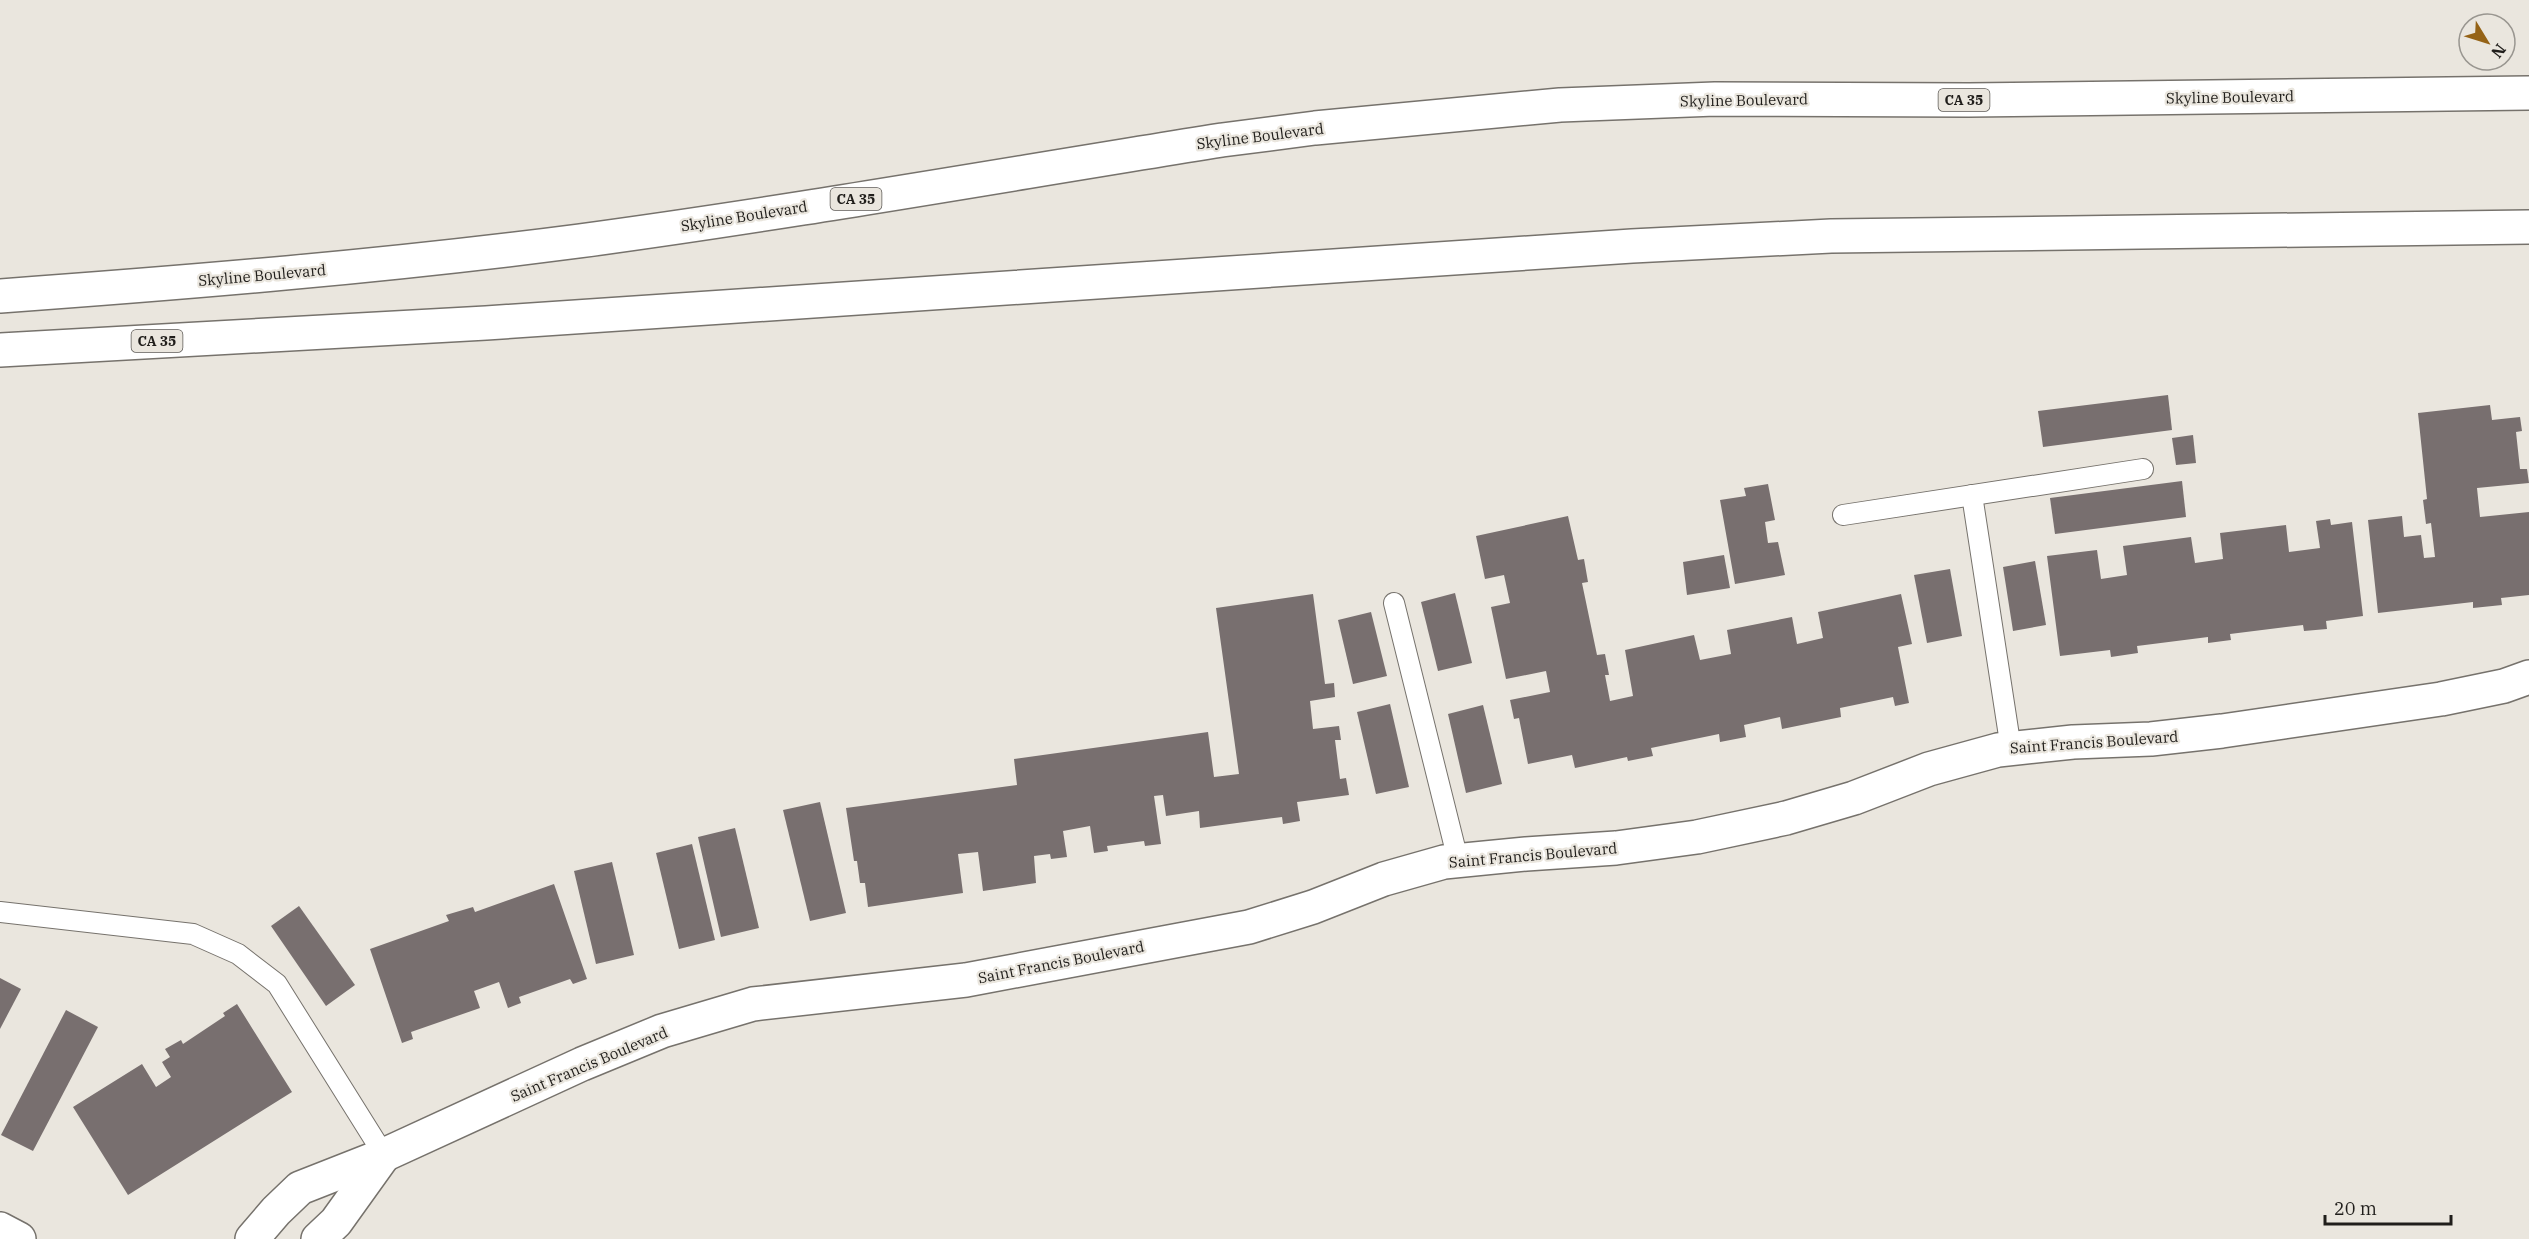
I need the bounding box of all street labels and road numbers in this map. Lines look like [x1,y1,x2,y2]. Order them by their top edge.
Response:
street label: Skyline Boulevard [2166,86,2294,108]
street label: Skyline Boulevard [1680,89,1808,111]
road number: CA 35 [1938,89,1990,111]
street label: Skyline Boulevard [1195,119,1325,153]
road number: CA 35 [830,188,882,210]
street label: Skyline Boulevard [679,197,809,235]
street label: Skyline Boulevard [197,260,327,290]
road number: CA 35 [132,330,182,352]
street label: Saint Francis Boulevard [2009,727,2179,757]
street label: Saint Francis Boulevard [1448,838,1618,872]
street label: Saint Francis Boulevard [976,937,1146,987]
street label: Saint Francis Boulevard [508,1022,670,1106]

